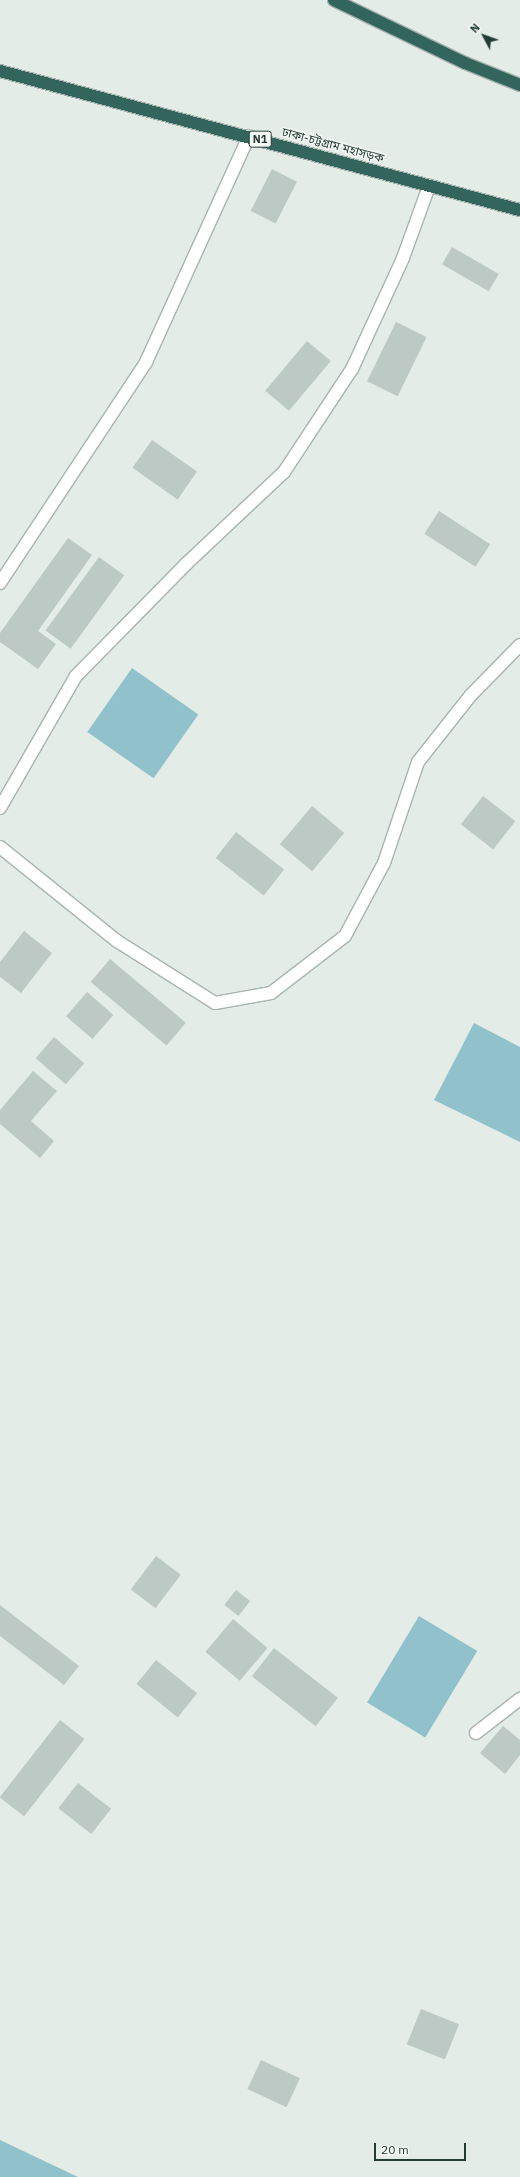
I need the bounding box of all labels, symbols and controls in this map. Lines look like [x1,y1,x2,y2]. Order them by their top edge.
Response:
north arrow [464,16,504,56]
text: N [467,21,483,36]
street label: ঢাকা-চট্টগ্রাম মহাসড়ক [280,124,386,166]
road number: N1 [248,130,272,148]
scale bar [376,2135,468,2161]
text: 20 m [381,2142,409,2157]

